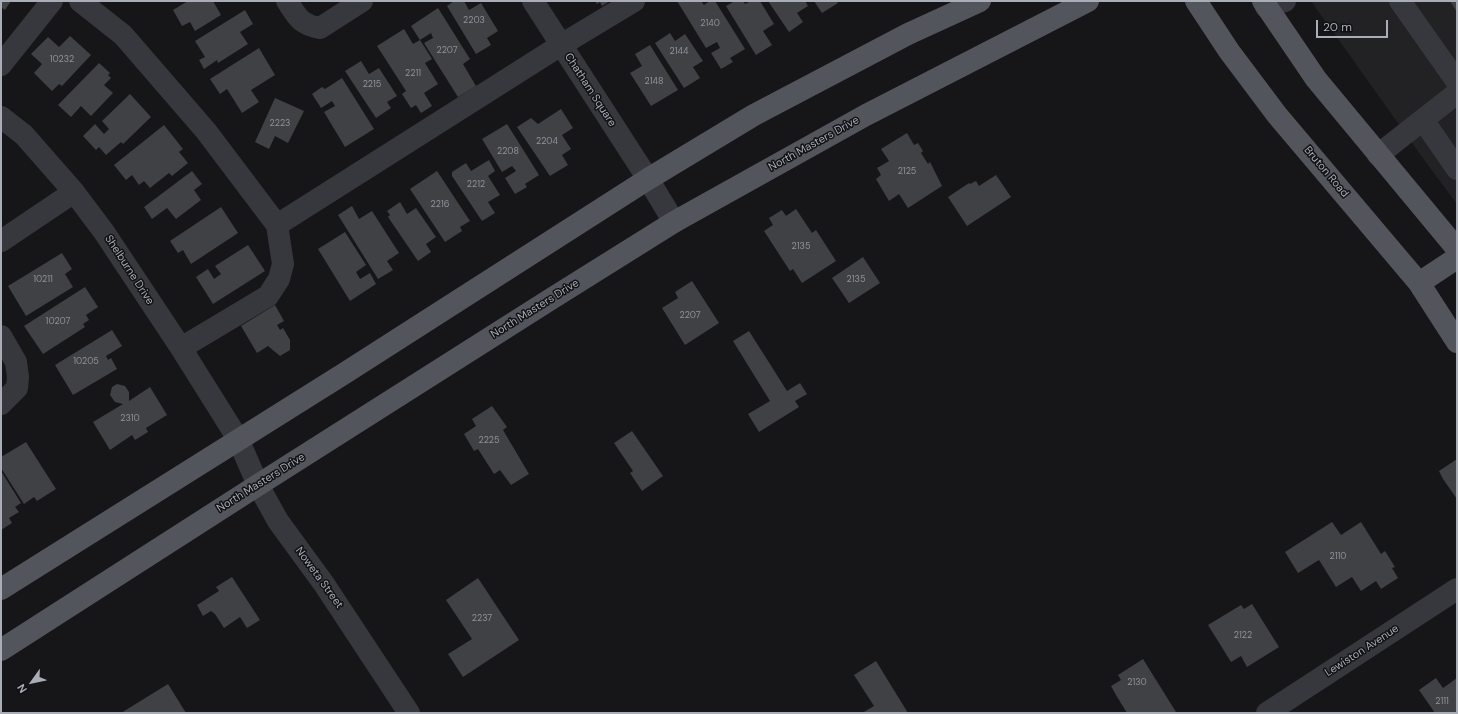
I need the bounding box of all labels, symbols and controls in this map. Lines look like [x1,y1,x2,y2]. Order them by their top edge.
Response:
scale bar [1318,12,1390,38]
house number: 2203 [463,16,485,26]
house number: 2140 [700,19,720,29]
text: 20 m [1323,19,1352,35]
house number: 2207 [436,46,458,56]
house number: 2144 [670,47,688,57]
street label: Chatham Square [561,51,619,129]
house number: 10232 [50,55,74,65]
house number: 2211 [405,69,421,79]
house number: 2148 [645,77,663,87]
house number: 2215 [363,80,381,90]
street label: North Masters Drive [767,114,861,174]
house number: 2223 [270,119,290,129]
house number: 2204 [536,137,558,147]
street label: Bruton Road [1301,144,1351,200]
house number: 2208 [497,147,519,157]
house number: 2125 [898,167,916,177]
house number: 2212 [467,180,485,190]
house number: 2216 [431,200,449,210]
street label: Shelburne Drive [102,233,156,307]
house number: 2135 [792,242,810,252]
house number: 10211 [33,275,53,285]
house number: 2135 [847,275,865,285]
street label: North Masters Drive [489,277,581,341]
house number: 2207 [679,311,701,321]
house number: 10207 [46,317,70,327]
house number: 10205 [73,357,99,367]
house number: 2310 [120,414,140,424]
house number: 2225 [478,436,500,446]
street label: North Masters Drive [215,451,307,515]
street label: Noweta Street [292,545,346,611]
house number: 2110 [1330,552,1346,562]
house number: 2237 [472,614,492,624]
street label: Lewiston Avenue [1323,622,1401,680]
house number: 2122 [1234,631,1252,641]
north arrow [12,662,52,702]
house number: 2130 [1127,678,1147,688]
text: N [14,681,30,696]
house number: 2111 [1435,697,1449,707]

